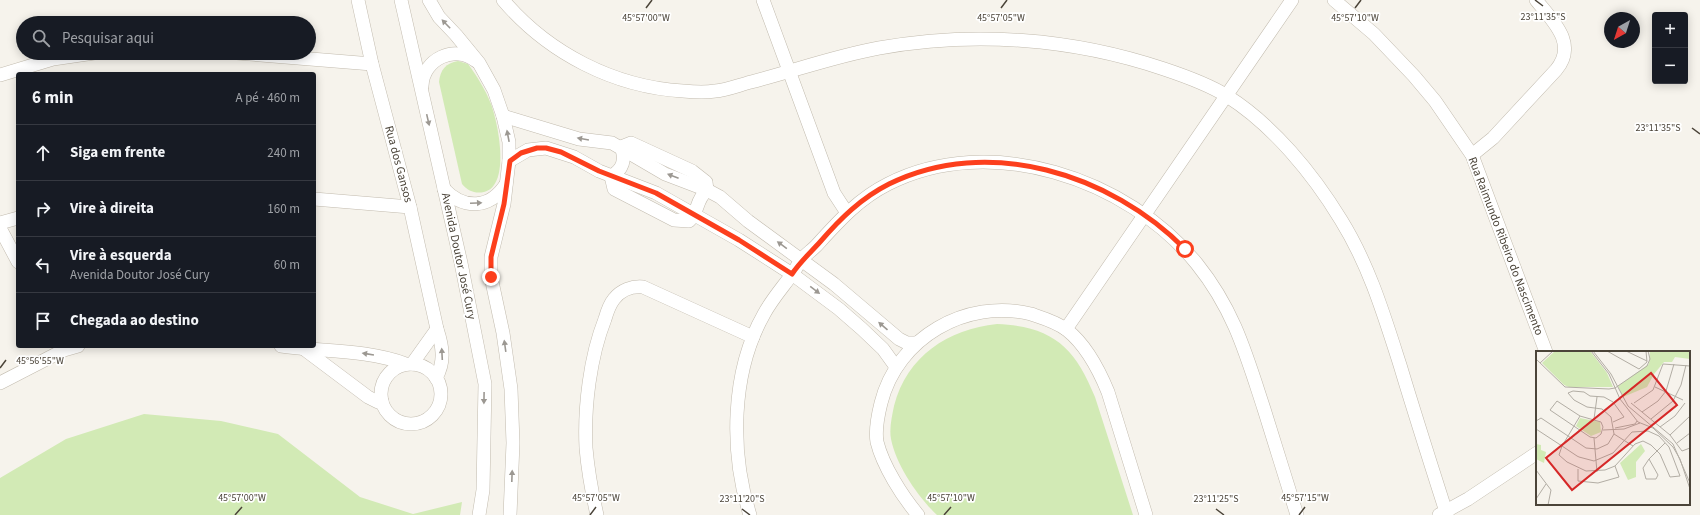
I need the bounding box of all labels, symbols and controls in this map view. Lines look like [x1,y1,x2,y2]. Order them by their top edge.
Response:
text: 23°11'35"S [1520,10,1566,24]
text: 45°57'00"W [622,11,670,25]
text: 45°57'05"W [977,11,1025,25]
text: 45°57'10"W [1331,11,1379,25]
north arrow [1604,12,1640,48]
map controls [1652,12,1688,84]
button: + [1652,12,1688,48]
search box [16,16,316,60]
one-way arrow [441,19,451,29]
icon: search [30,27,52,49]
text: Pesquisar aqui [62,28,154,49]
button: − [1652,48,1688,84]
text: 6 min [32,86,73,110]
text: A pé · 460 m [235,89,300,107]
one-way arrow [426,114,432,126]
text: 23°11'35"S [1635,121,1681,135]
street label: Rua dos Gansos [380,124,417,204]
one-way arrow [504,130,510,142]
one-way arrow [577,136,589,142]
icon: ahead [32,142,54,164]
text: Siga em frente [70,142,165,163]
text: 240 m [267,144,300,162]
street label: Rua Raimundo Ribeiro do Nascimento [1464,154,1548,338]
one-way arrow [666,173,678,179]
street label: Avenida Doutor José Cury [437,191,480,321]
icon: right [32,198,54,220]
text: Vire à direita [70,198,154,219]
text: 160 m [267,200,300,218]
one-way arrow [470,200,483,206]
route start [1176,240,1194,258]
one-way arrow [776,241,787,249]
text: Vire à esquerda [70,245,172,266]
icon: left [32,254,54,276]
text: 60 m [274,256,300,274]
text: Avenida Doutor José Cury [70,266,210,284]
route end [482,268,500,286]
one-way arrow [810,286,820,294]
icon: arrive [32,310,54,332]
text: Chegada ao destino [70,310,199,331]
one-way arrow [878,321,888,330]
one-way arrow [502,340,508,353]
one-way arrow [439,348,446,360]
one-way arrow [362,351,374,357]
inset map [1536,351,1690,505]
text: 45°56'55"W [16,354,64,368]
one-way arrow [481,392,488,404]
one-way arrow [508,470,515,482]
text: 45°57'00"W [218,491,266,505]
text: 45°57'05"W [572,491,620,505]
text: 45°57'10"W [927,491,975,505]
text: 45°57'15"W [1281,491,1329,505]
text: 23°11'20"S [719,492,765,506]
text: 23°11'25"S [1193,492,1239,506]

